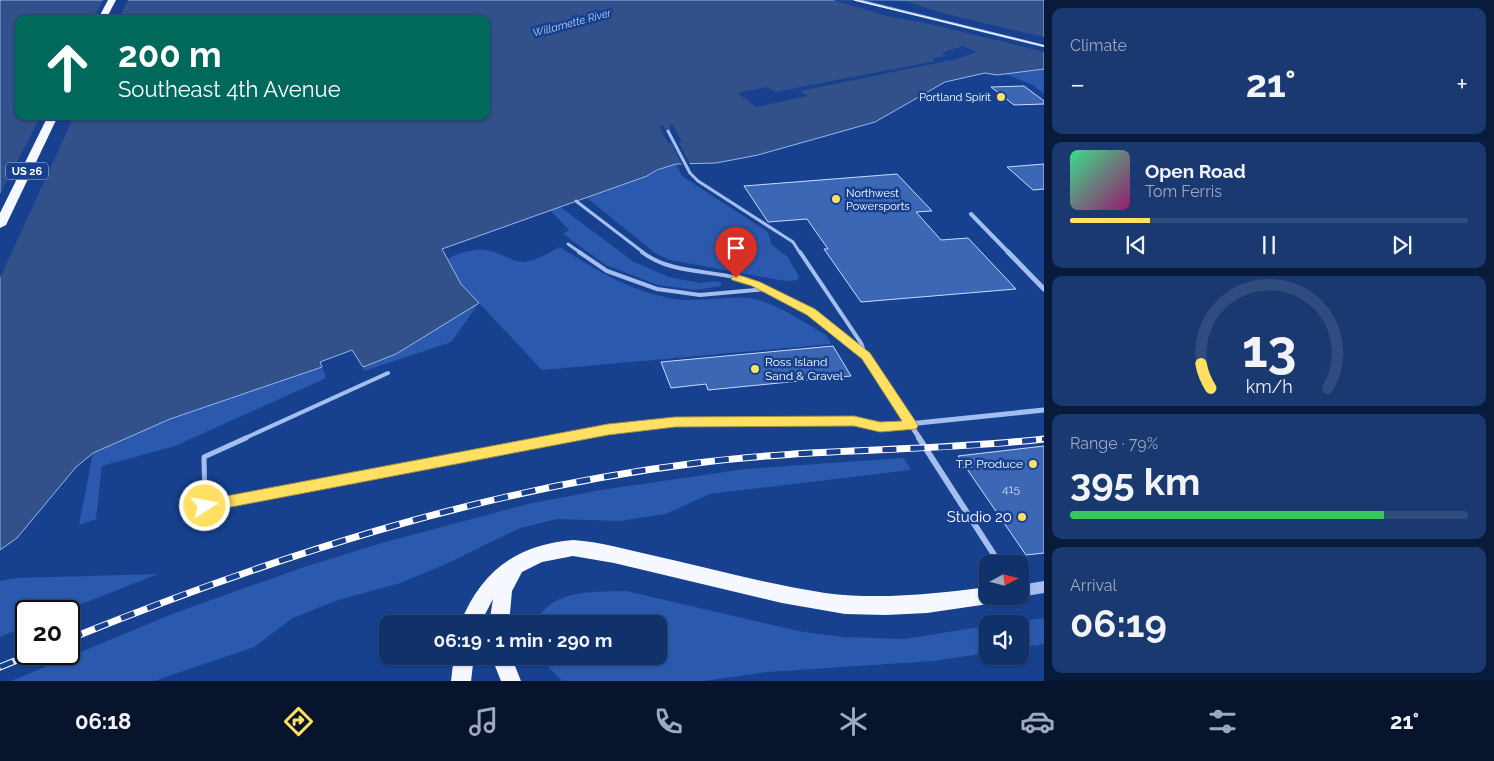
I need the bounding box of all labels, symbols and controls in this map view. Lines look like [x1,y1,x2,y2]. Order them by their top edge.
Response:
water label: Willamette River [531,6,614,40]
text: 200 m [118,34,222,75]
icon: ahead [35,35,100,100]
text: Climate [1070,36,1127,55]
text: 21° [1246,61,1296,106]
text: − [1070,68,1085,101]
text: + [1456,68,1468,101]
text: Southeast 4th Avenue [118,76,341,102]
place label: Portland Spirit [919,91,991,104]
marker: Portland Spirit [995,91,1007,103]
text: Open Road [1145,160,1246,182]
road number: US 26 [6,162,48,180]
text: Tom Ferris [1145,182,1222,201]
place label: Northwest Powersports [846,187,910,213]
marker: Northwest Powersports [830,193,842,205]
pin [715,227,757,278]
icon: previous [1122,231,1150,259]
icon: pause [1255,231,1283,259]
icon: next [1388,231,1416,259]
icon: arrive [722,234,750,262]
text: 13 [1242,318,1296,379]
place label: Ross Island Sand & Gravel [765,355,844,383]
marker: Ross Island Sand & Gravel [749,363,761,375]
text: km/h [1245,376,1293,397]
text: Range · 79% [1070,434,1158,453]
place label: T.P. Produce [956,457,1023,471]
marker: T.P. Produce [1027,458,1039,470]
text: 395 km [1070,459,1200,504]
position arrow [178,479,230,531]
house number: 415 [1002,482,1021,496]
place label: Studio 20 [947,508,1012,526]
marker: Studio 20 [1016,511,1028,523]
north arrow [979,555,1029,605]
map controls [979,555,1029,665]
text: Arrival [1070,576,1117,595]
speed limit sign: 20 [15,600,80,665]
text: 06:19 [1070,601,1167,646]
button: sound [979,615,1029,665]
text: 06:19 · 1 min · 290 m [433,629,613,651]
icon: directions [281,704,316,739]
icon: music [466,704,501,739]
icon: phone [651,704,686,739]
icon: climate [836,704,871,739]
icon: car [1020,704,1055,739]
icon: filters [1205,704,1240,739]
text: 06:18 [75,708,131,734]
text: 21° [1390,708,1419,734]

